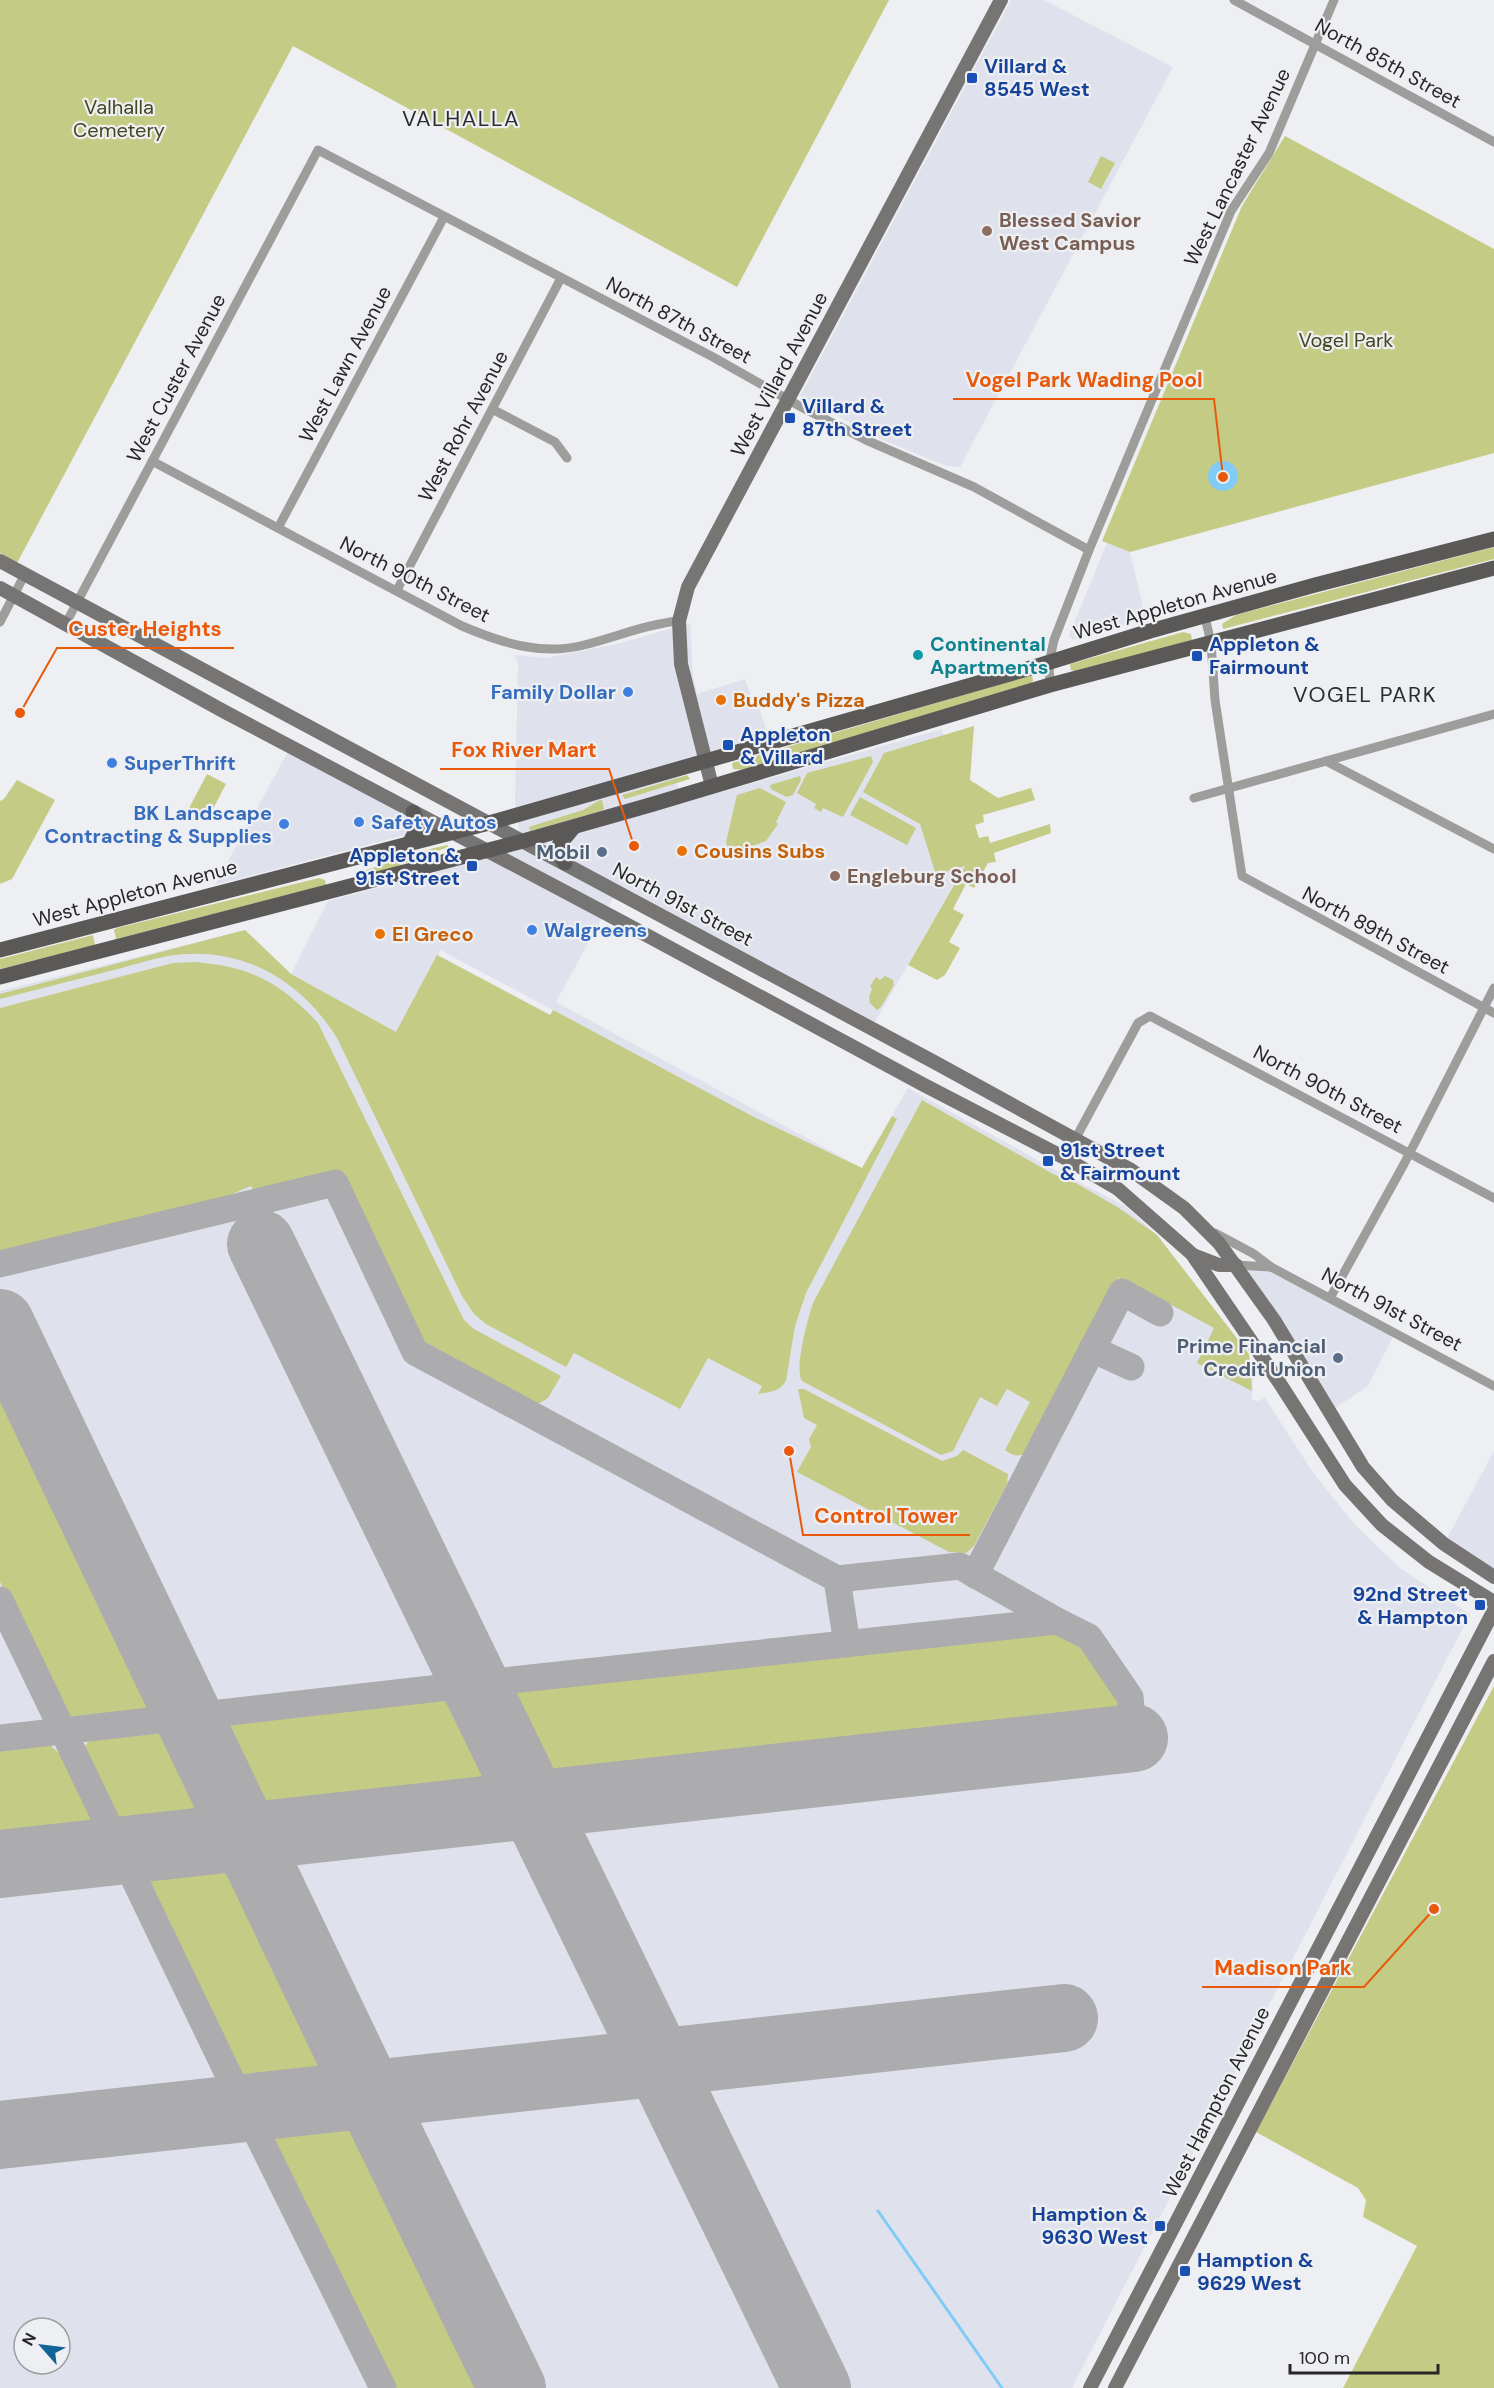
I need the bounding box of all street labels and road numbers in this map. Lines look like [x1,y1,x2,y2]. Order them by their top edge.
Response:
street label: North 85th Street [1310,12,1466,114]
street label: West Lancaster Avenue [1178,64,1296,270]
street label: North 87th Street [602,271,756,369]
street label: West Lawn Avenue [293,281,397,447]
street label: West Villard Avenue [724,287,834,461]
street label: West Custer Avenue [121,289,231,467]
street label: West Rohr Avenue [412,346,514,506]
street label: North 90th Street [335,530,495,628]
street label: West Appleton Avenue [1070,562,1280,646]
street label: West Appleton Avenue [30,853,240,933]
street label: North 91st Street [608,856,758,952]
street label: North 89th Street [1298,880,1454,980]
street label: North 90th Street [1249,1039,1407,1139]
street label: North 91st Street [1317,1261,1467,1357]
street label: West Hampton Avenue [1156,2002,1276,2202]

